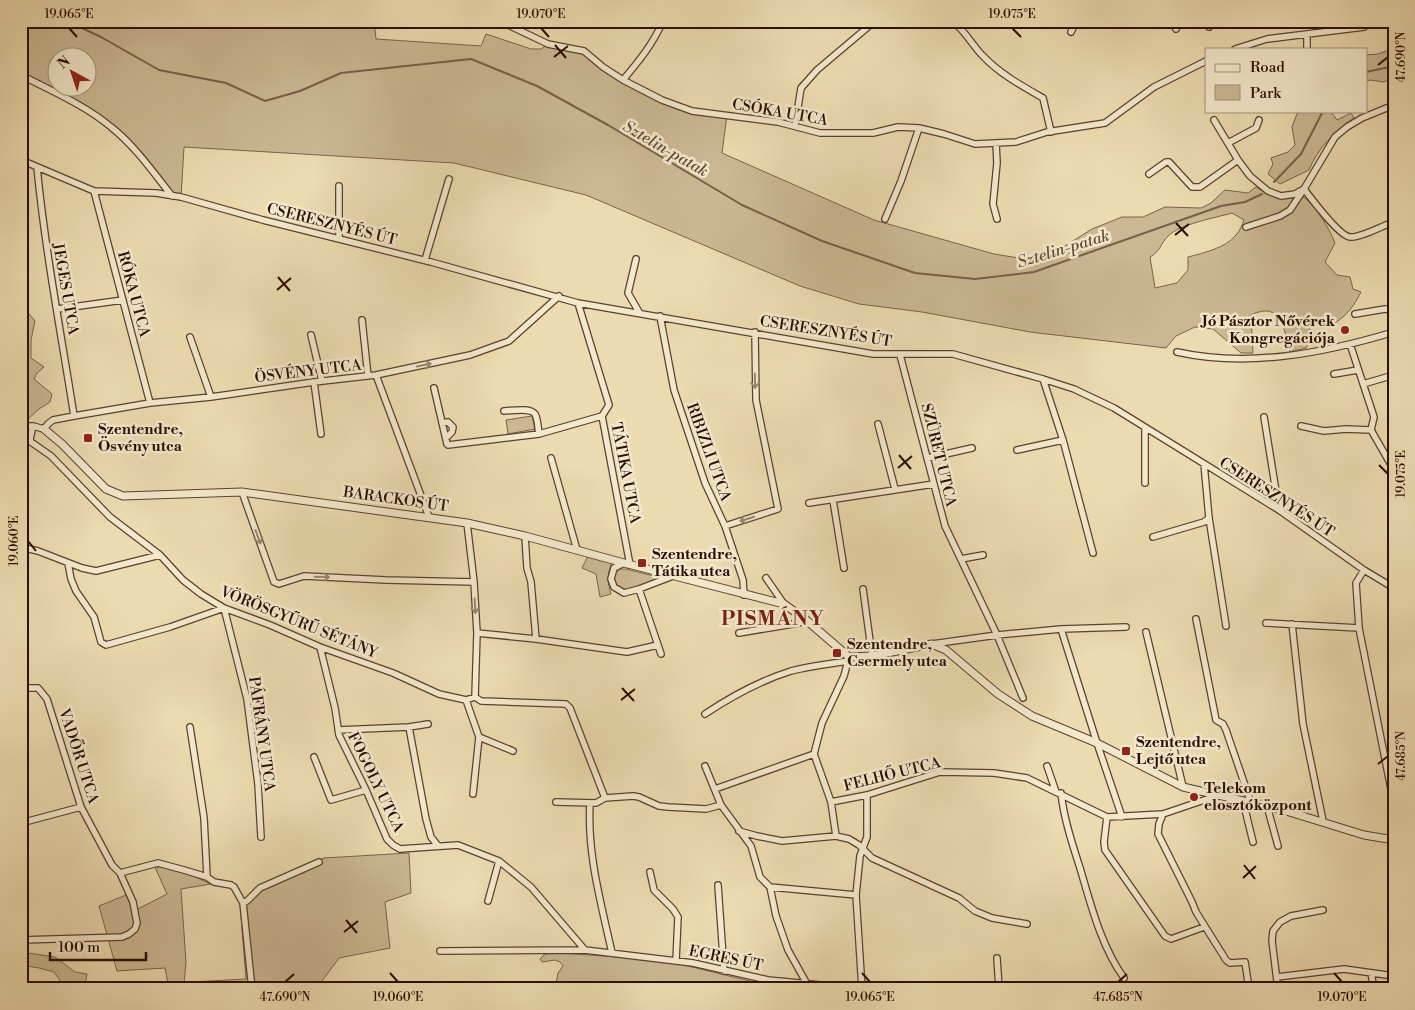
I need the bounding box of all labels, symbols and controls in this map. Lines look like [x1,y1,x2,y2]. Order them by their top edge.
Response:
text: 19.065°E [44,7,94,22]
text: 19.070°E [517,7,565,22]
text: 19.075°E [988,7,1036,22]
text: 47.690°N [1394,31,1409,82]
north arrow [48,48,98,98]
legend [1205,48,1368,112]
text: N [54,52,74,73]
text: Road [1250,58,1285,77]
text: Park [1250,84,1282,103]
street label: CSÓKA UTCA [731,94,830,130]
water label: Sztelin-patak [619,116,712,181]
street label: CSERESZNYÉS ÚT [265,198,400,250]
water label: Sztelin-patak [1015,225,1112,272]
street label: JEGES UTCA [48,241,83,337]
street label: RÓKA UTCA [113,249,155,340]
street label: CSERESZNYÉS ÚT [759,311,894,351]
place label: Jó Pásztor Nővérek Kongregációja [1200,312,1336,348]
marker: Jó Pásztor Nővérek Kongregációja [1339,324,1351,336]
street label: ÖSVÉNY UTCA [253,354,363,387]
one-way arrow [415,360,431,369]
one-way arrow [751,373,760,389]
street label: RIBIZLI UTCA [682,400,735,505]
street label: SZÜRET UTCA [916,401,962,509]
place label: Szentendre, Ösvény utca [98,420,183,456]
street label: TÁTIKA UTCA [606,421,646,526]
marker: Szentendre, Ösvény utca [82,432,94,444]
text: 19.075°E [1394,450,1409,498]
street label: CSERESZNYÉS ÚT [1216,452,1339,542]
street label: BARACKOS ÚT [341,482,450,516]
one-way arrow [739,514,755,524]
text: 19.060°E [7,516,22,566]
one-way arrow [254,529,263,544]
place label: Szentendre, Tátika utca [652,545,737,581]
marker: Szentendre, Tátika utca [636,557,648,569]
one-way arrow [314,572,330,581]
street label: VÖRÖSGYŰRŰ SÉTÁNY [216,581,382,663]
one-way arrow [471,598,480,614]
district label: PISMÁNY [721,606,825,632]
place label: Szentendre, Csermely utca [847,635,948,671]
marker: Szentendre, Csermely utca [831,647,843,659]
street label: PÁFRÁNY UTCA [244,675,280,794]
street label: VADŐR UTCA [54,705,104,807]
street label: FOGOLY UTCA [343,729,408,836]
text: 47.685°N [1394,731,1409,781]
place label: Szentendre, Lejtő utca [1136,733,1221,769]
marker: Szentendre, Lejtő utca [1120,745,1132,757]
street label: FELHŐ UTCA [841,752,943,796]
place label: Telekom elosztóközpont [1204,779,1312,815]
marker: Telekom elosztóközpont [1188,791,1200,803]
scale bar [50,930,146,962]
text: 100 m [58,938,100,957]
street label: EGRES ÚT [687,940,765,976]
text: 47.690°N [260,990,311,1005]
text: 19.060°E [373,990,423,1005]
text: 19.065°E [845,990,895,1005]
text: 47.685°N [1093,990,1143,1005]
text: 19.070°E [1318,990,1366,1005]

